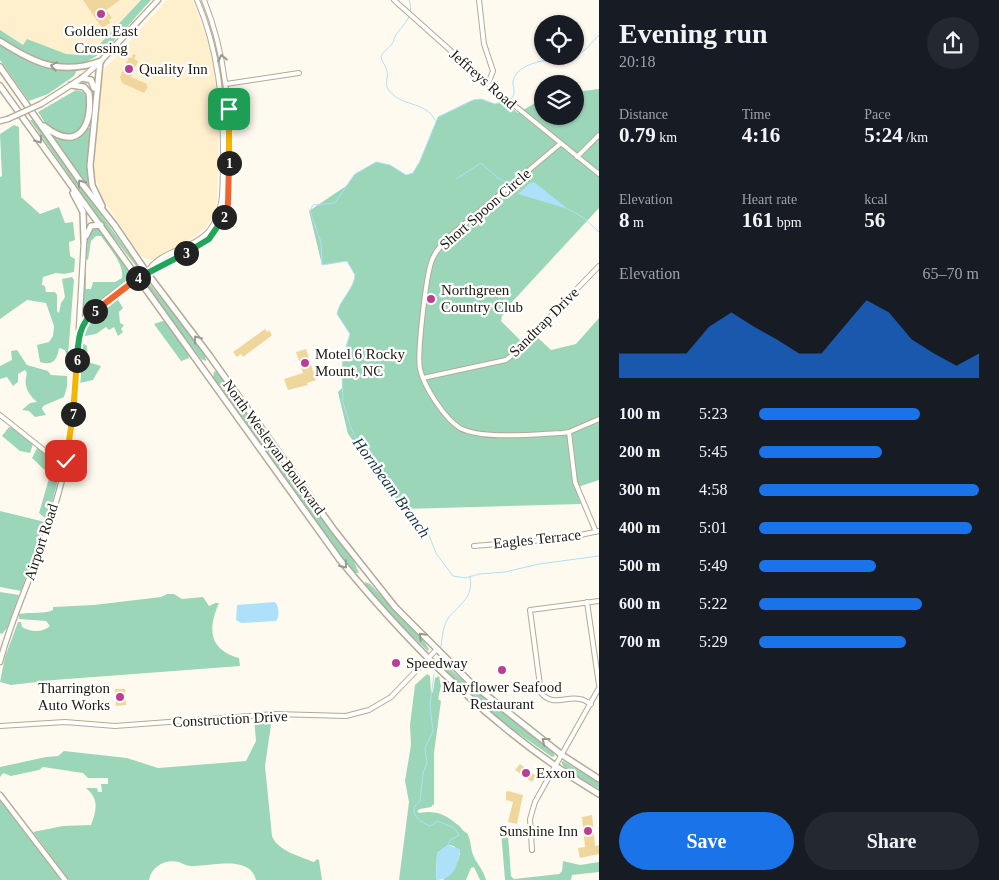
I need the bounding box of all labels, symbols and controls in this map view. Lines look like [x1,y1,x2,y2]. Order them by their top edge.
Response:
marker: Golden East Crossing [95,8,107,20]
map controls [534,15,584,125]
button: locate [534,15,584,65]
button: share [927,17,979,69]
text: Evening run [619,18,768,49]
place label: Golden East Crossing [64,23,139,56]
street label: Jeffreys Road [447,46,520,112]
one-way arrow [217,53,228,62]
text: 20:18 [619,53,655,70]
place label: Quality Inn [139,61,208,77]
one-way arrow [50,62,58,72]
marker: Quality Inn [123,63,135,75]
button: layers [534,75,584,125]
pin [208,88,250,130]
icon: arrive [215,95,243,123]
text: Distance [619,107,668,122]
text: Time [742,107,771,122]
text: Pace [864,107,891,122]
text: 0.79 [619,123,656,147]
text: 4:16 [742,123,780,147]
text: 5:24 [864,123,903,147]
text: km [656,130,677,145]
text: /km [903,130,928,145]
one-way arrow [33,134,41,143]
pin: 1 [216,150,242,176]
text: 1 [226,156,233,171]
street label: Short Spoon Circle [436,165,534,253]
one-way arrow [78,179,87,189]
text: Elevation [619,192,673,207]
text: Heart rate [742,192,797,207]
text: kcal [864,192,888,207]
pin: 2 [212,204,236,230]
text: 8 [619,208,630,232]
text: 161 [742,208,773,232]
text: 56 [864,208,885,232]
text: 2 [221,210,228,225]
text: m [630,215,644,230]
text: bpm [773,215,802,230]
pin: 3 [174,240,198,266]
text: 3 [183,246,190,261]
text: Elevation [619,265,680,282]
text: 65–70 m [923,265,979,282]
pin: 4 [126,266,150,290]
text: 4 [135,271,142,286]
place label: Northgreen Country Club [441,282,523,315]
street label: Sandtrap Drive [506,284,582,360]
marker: Northgreen Country Club [425,293,437,305]
pin: 5 [82,298,108,324]
text: 5 [92,304,99,319]
one-way arrow [194,335,203,345]
place label: Motel 6 Rocky Mount, NC [315,346,405,379]
pin: 6 [64,348,90,372]
text: 6 [74,353,81,368]
marker: Motel 6 Rocky Mount, NC [299,357,311,369]
street label: North Wesleyan Boulevard [220,377,329,518]
pin: 7 [60,402,86,426]
text: 100 m [619,405,660,422]
text: 5:23 [699,405,727,422]
text: 7 [70,407,77,422]
water label: Hornbeam Branch [349,433,434,541]
pin [45,440,87,482]
text: 200 m [619,443,660,460]
text: 5:45 [699,443,727,460]
icon: check [52,447,80,475]
text: 300 m [619,481,660,498]
text: 4:58 [699,481,727,498]
street label: Airport Road [21,501,61,582]
text: 400 m [619,519,660,536]
text: 5:01 [699,519,727,536]
street label: Eagles Terrace [492,526,582,552]
text: 500 m [619,557,660,574]
text: 5:49 [699,557,727,574]
one-way arrow [339,559,348,568]
text: 600 m [619,595,660,612]
text: 5:22 [699,595,727,612]
one-way arrow [419,632,428,641]
text: 700 m [619,633,660,650]
text: 5:29 [699,633,727,650]
place label: Speedway [406,655,468,671]
marker: Speedway [390,657,402,669]
marker: Mayflower Seafood Restaurant [496,664,508,676]
place label: Mayflower Seafood Restaurant [442,679,562,712]
place label: Tharrington Auto Works [38,680,110,713]
marker: Tharrington Auto Works [114,691,126,703]
street label: Construction Drive [172,708,288,730]
one-way arrow [542,739,551,747]
place label: Exxon [536,765,576,781]
marker: Exxon [520,767,532,779]
button: Save [619,812,794,870]
button: Share [804,812,979,870]
place label: Sunshine Inn [499,823,579,839]
marker: Sunshine Inn [582,825,594,837]

